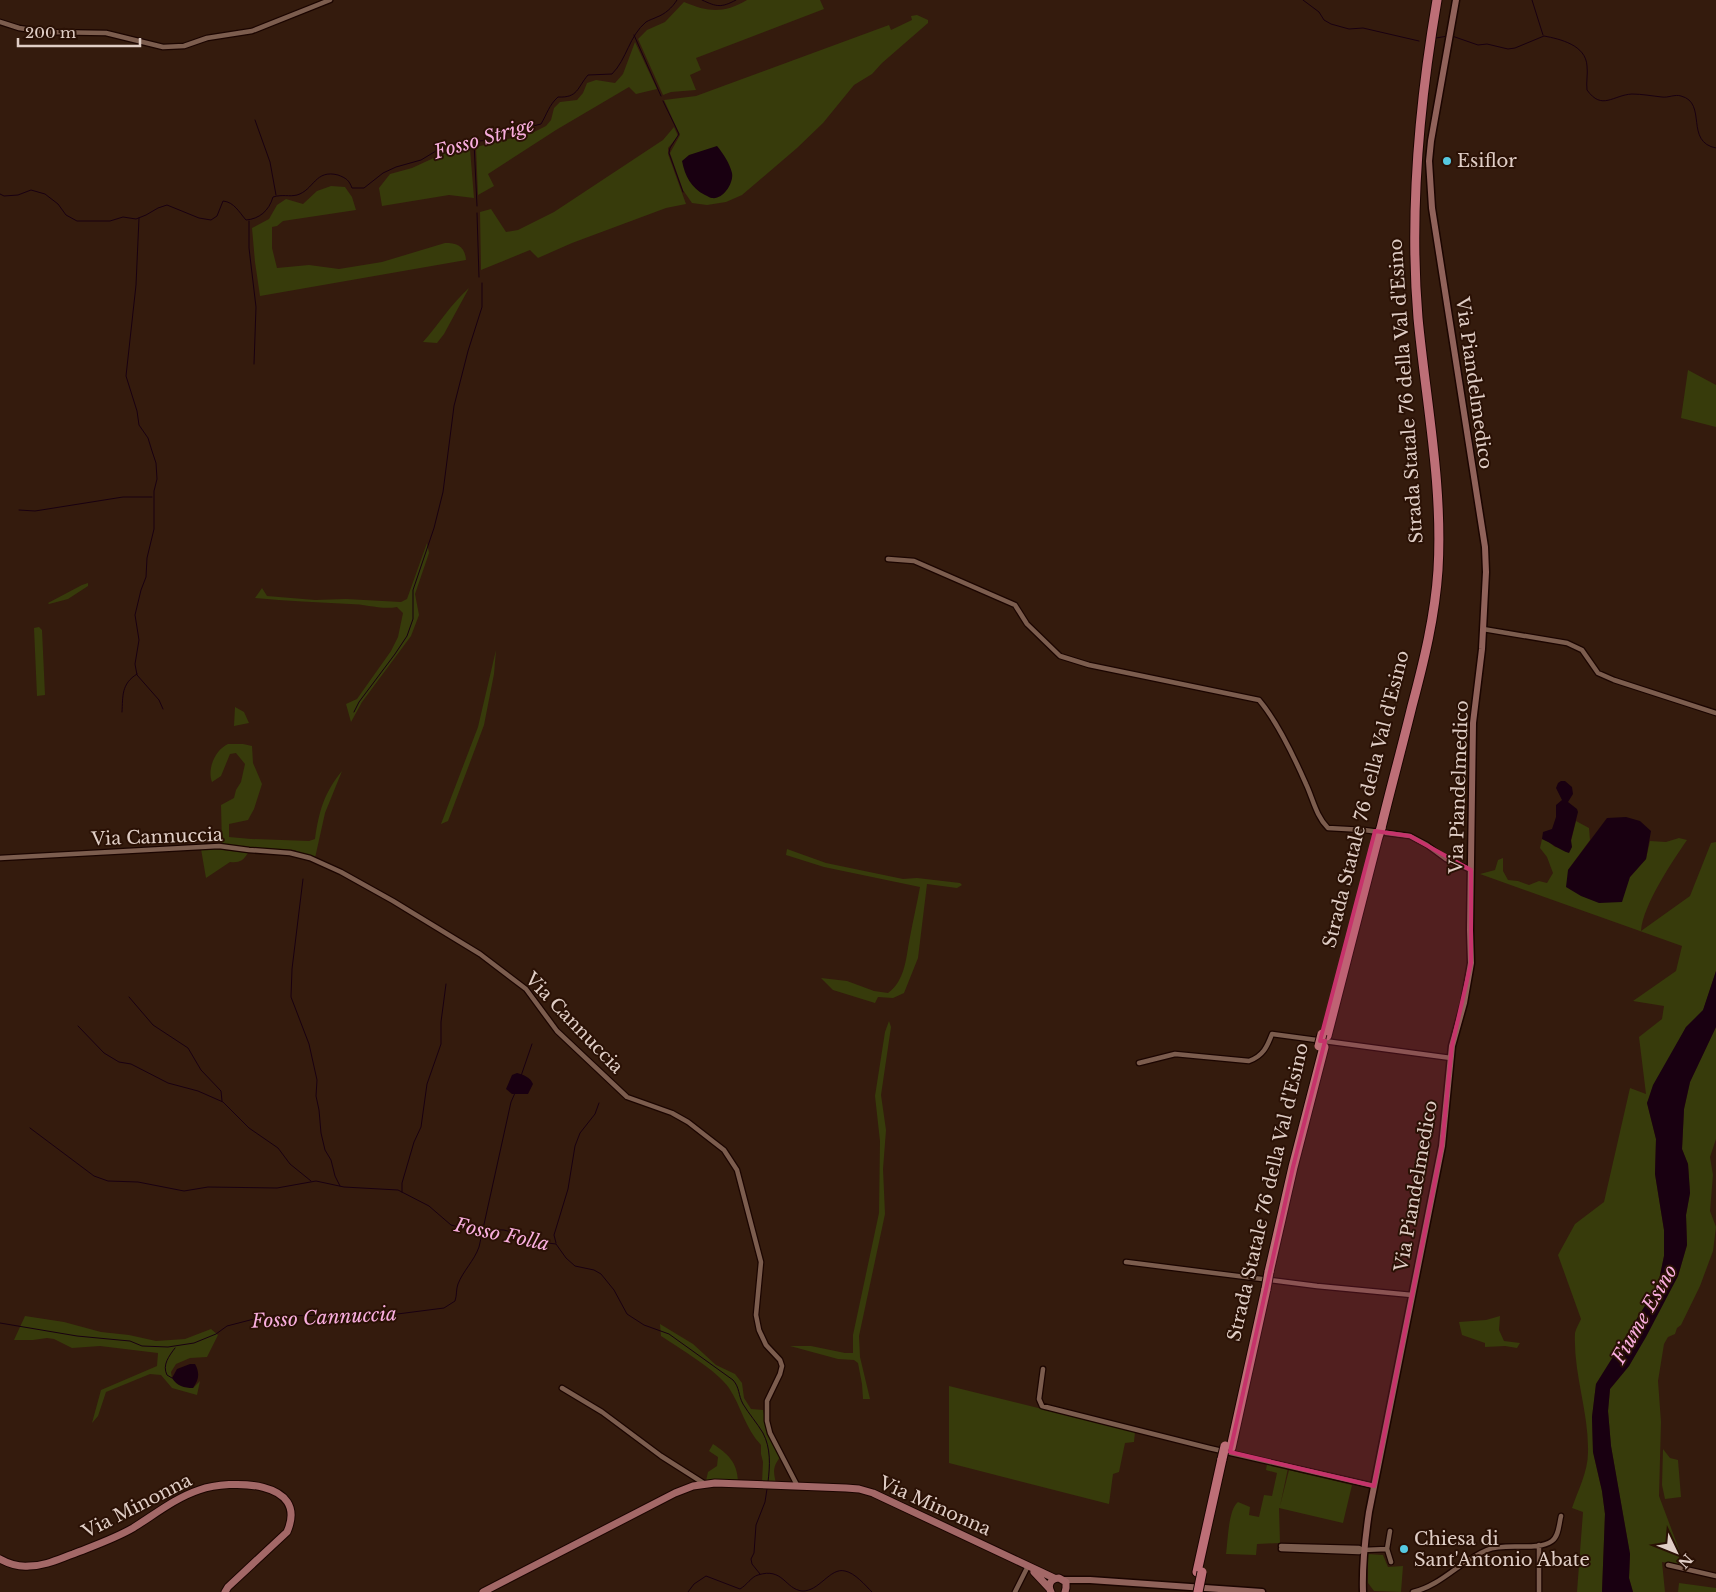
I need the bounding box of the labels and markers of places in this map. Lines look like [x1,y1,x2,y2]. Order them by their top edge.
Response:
place label: Esiflor [1457,150,1517,172]
marker: Esiflor [1441,155,1453,167]
place label: Chiesa di Sant'Antonio Abate [1414,1528,1590,1571]
marker: Chiesa di Sant'Antonio Abate [1398,1543,1410,1555]

